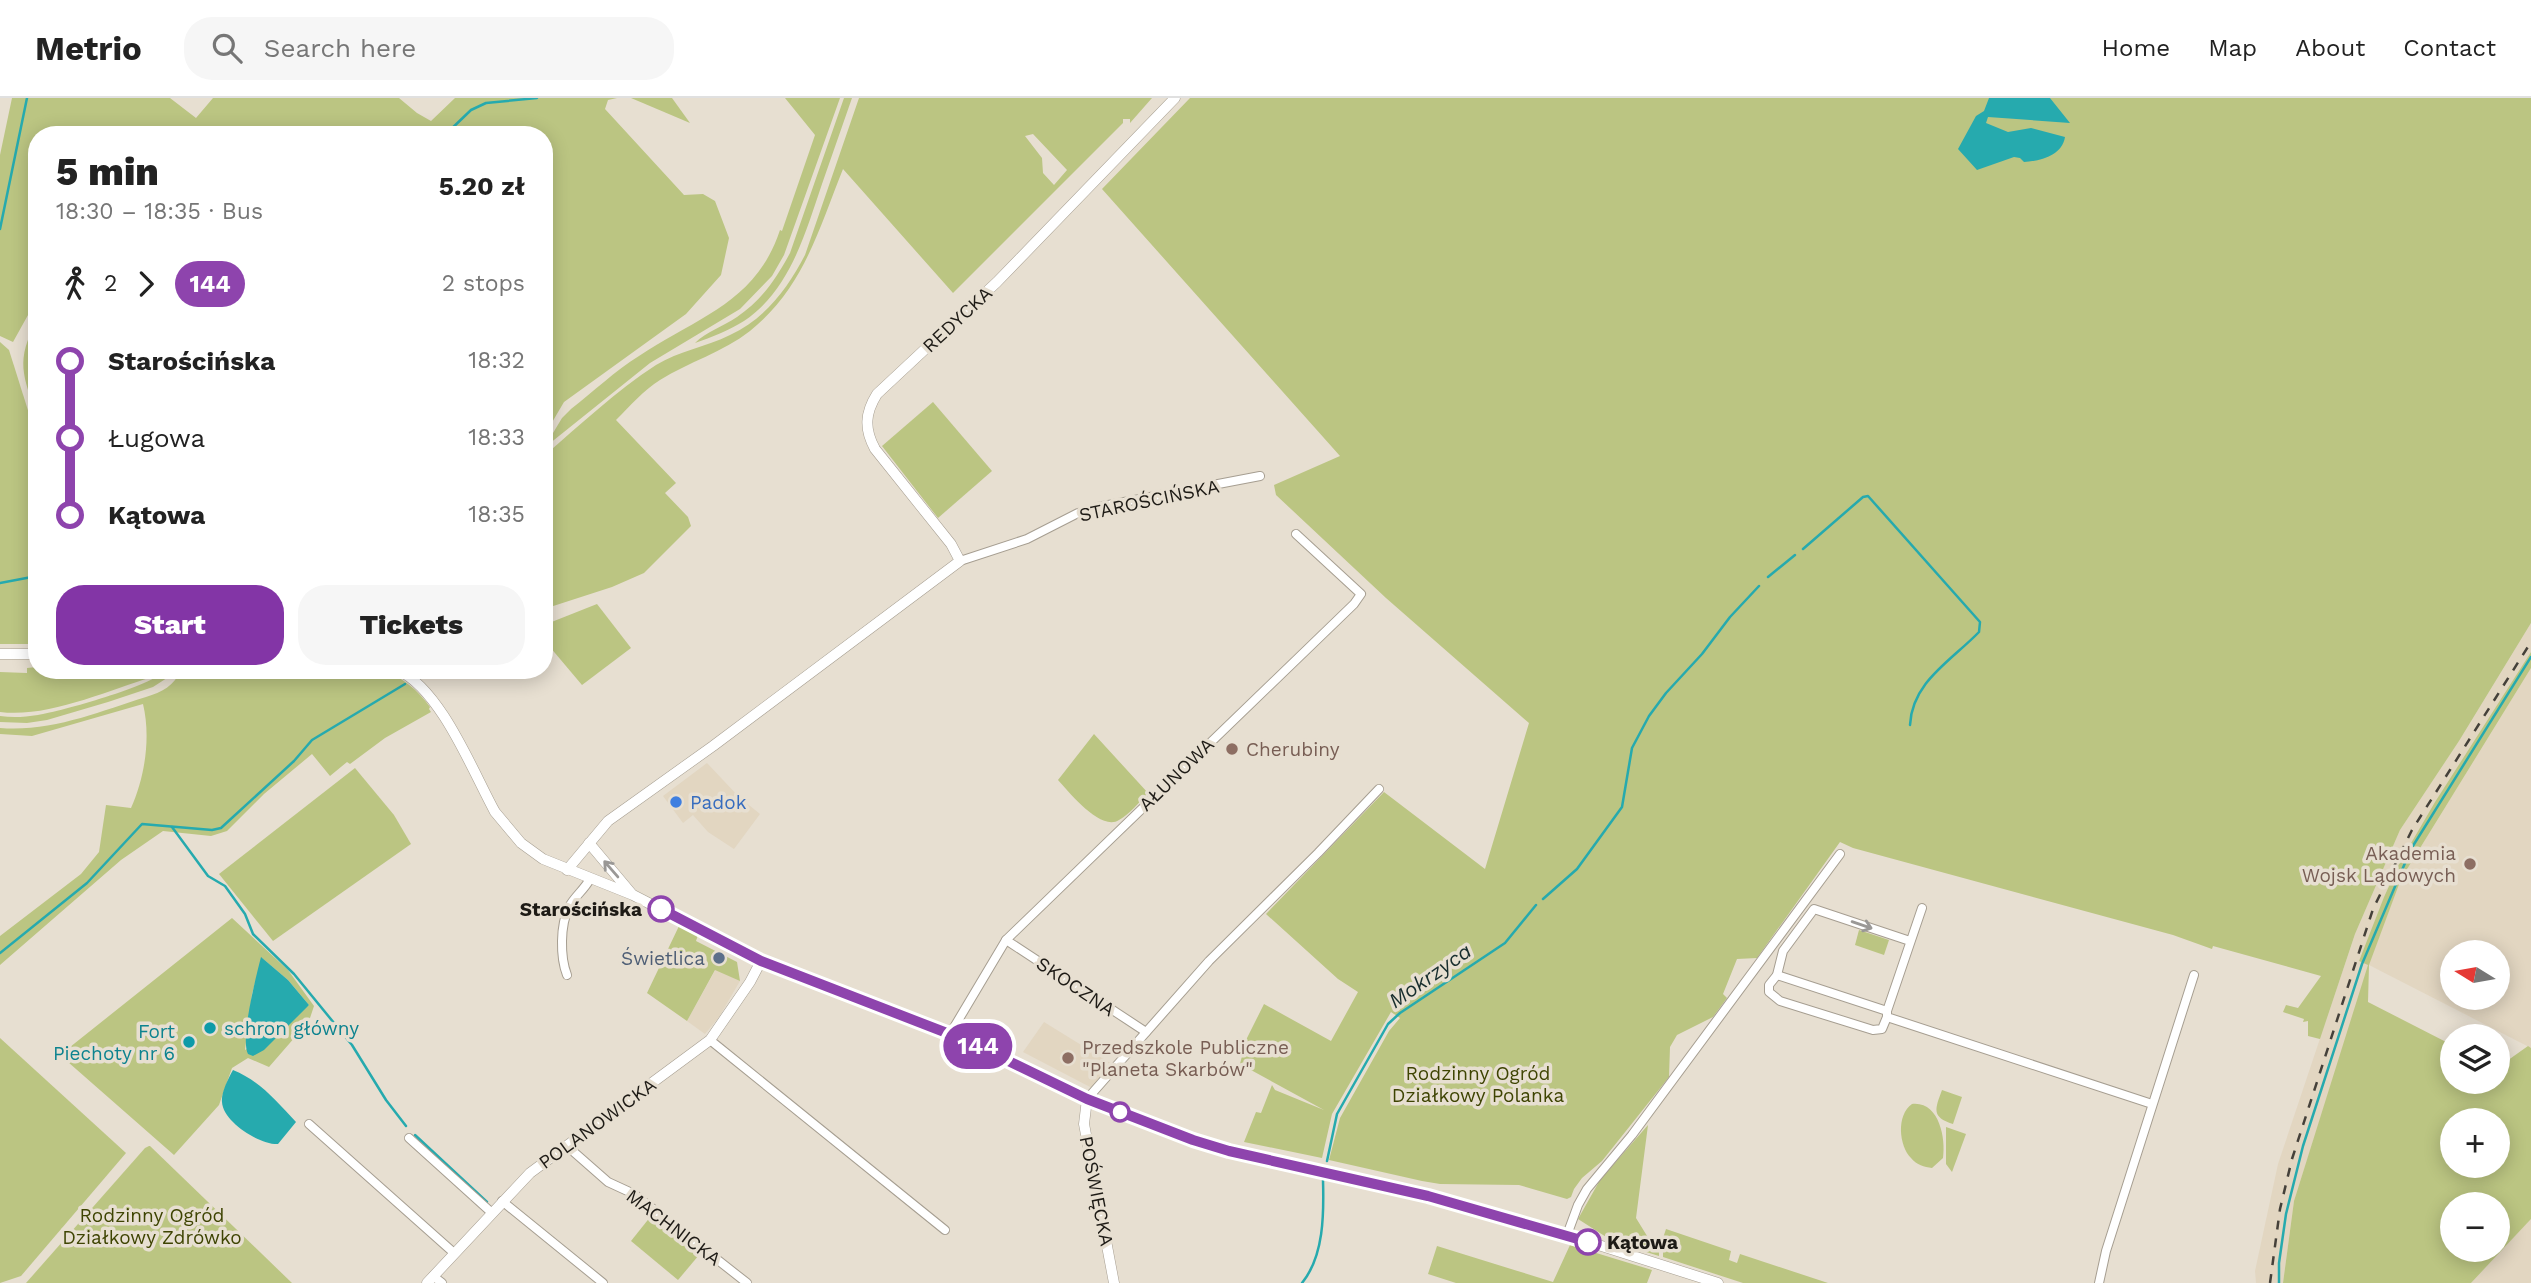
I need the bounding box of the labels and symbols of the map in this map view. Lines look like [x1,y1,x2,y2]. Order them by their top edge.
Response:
street label: REDYCKA [918,281,997,357]
street label: STAROŚCIŃSKA [1077,474,1222,527]
street label: AŁUNOWA [1134,733,1219,816]
place label: Cherubiny [1246,738,1340,761]
marker: Cherubiny [1224,741,1240,757]
place label: Padok [690,791,747,814]
marker: Padok [668,794,684,810]
place label: Akademia Wojsk Lądowych [2302,842,2456,887]
marker: Akademia Wojsk Lądowych [2462,856,2478,872]
one-way arrow [603,861,618,879]
marker: Starościńska [648,896,674,922]
place label: Starościńska [520,898,642,921]
one-way arrow [1851,919,1873,932]
water label: Mokrzyca [1383,938,1476,1013]
north arrow [2440,940,2510,1010]
place label: Świetlica [621,947,705,970]
marker: Świetlica [711,950,727,966]
street label: SKOCZNA [1032,952,1120,1021]
place label: schron główny [224,1017,359,1040]
place label: Fort Piechoty nr 6 [53,1020,175,1065]
marker: schron główny [202,1020,218,1036]
line badge: 144 [938,1023,1018,1069]
marker: Fort Piechoty nr 6 [181,1034,197,1050]
place label: Przedszkole Publiczne "Planeta Skarbów" [1082,1036,1289,1081]
marker: Przedszkole Publiczne "Planeta Skarbów" [1060,1050,1076,1066]
park label: Rodzinny Ogród Działkowy Polanka [1392,1062,1564,1107]
street label: POLANOWICKA [534,1073,661,1174]
unlabelled marker [1110,1102,1130,1122]
street label: POŚWIĘCKA [1075,1134,1119,1249]
street label: MACHNICKA [622,1184,726,1271]
park label: Rodzinny Ogród Działkowy Zdrówko [62,1204,242,1249]
marker: Kątowa [1575,1229,1601,1255]
place label: Kątowa [1607,1231,1678,1254]

